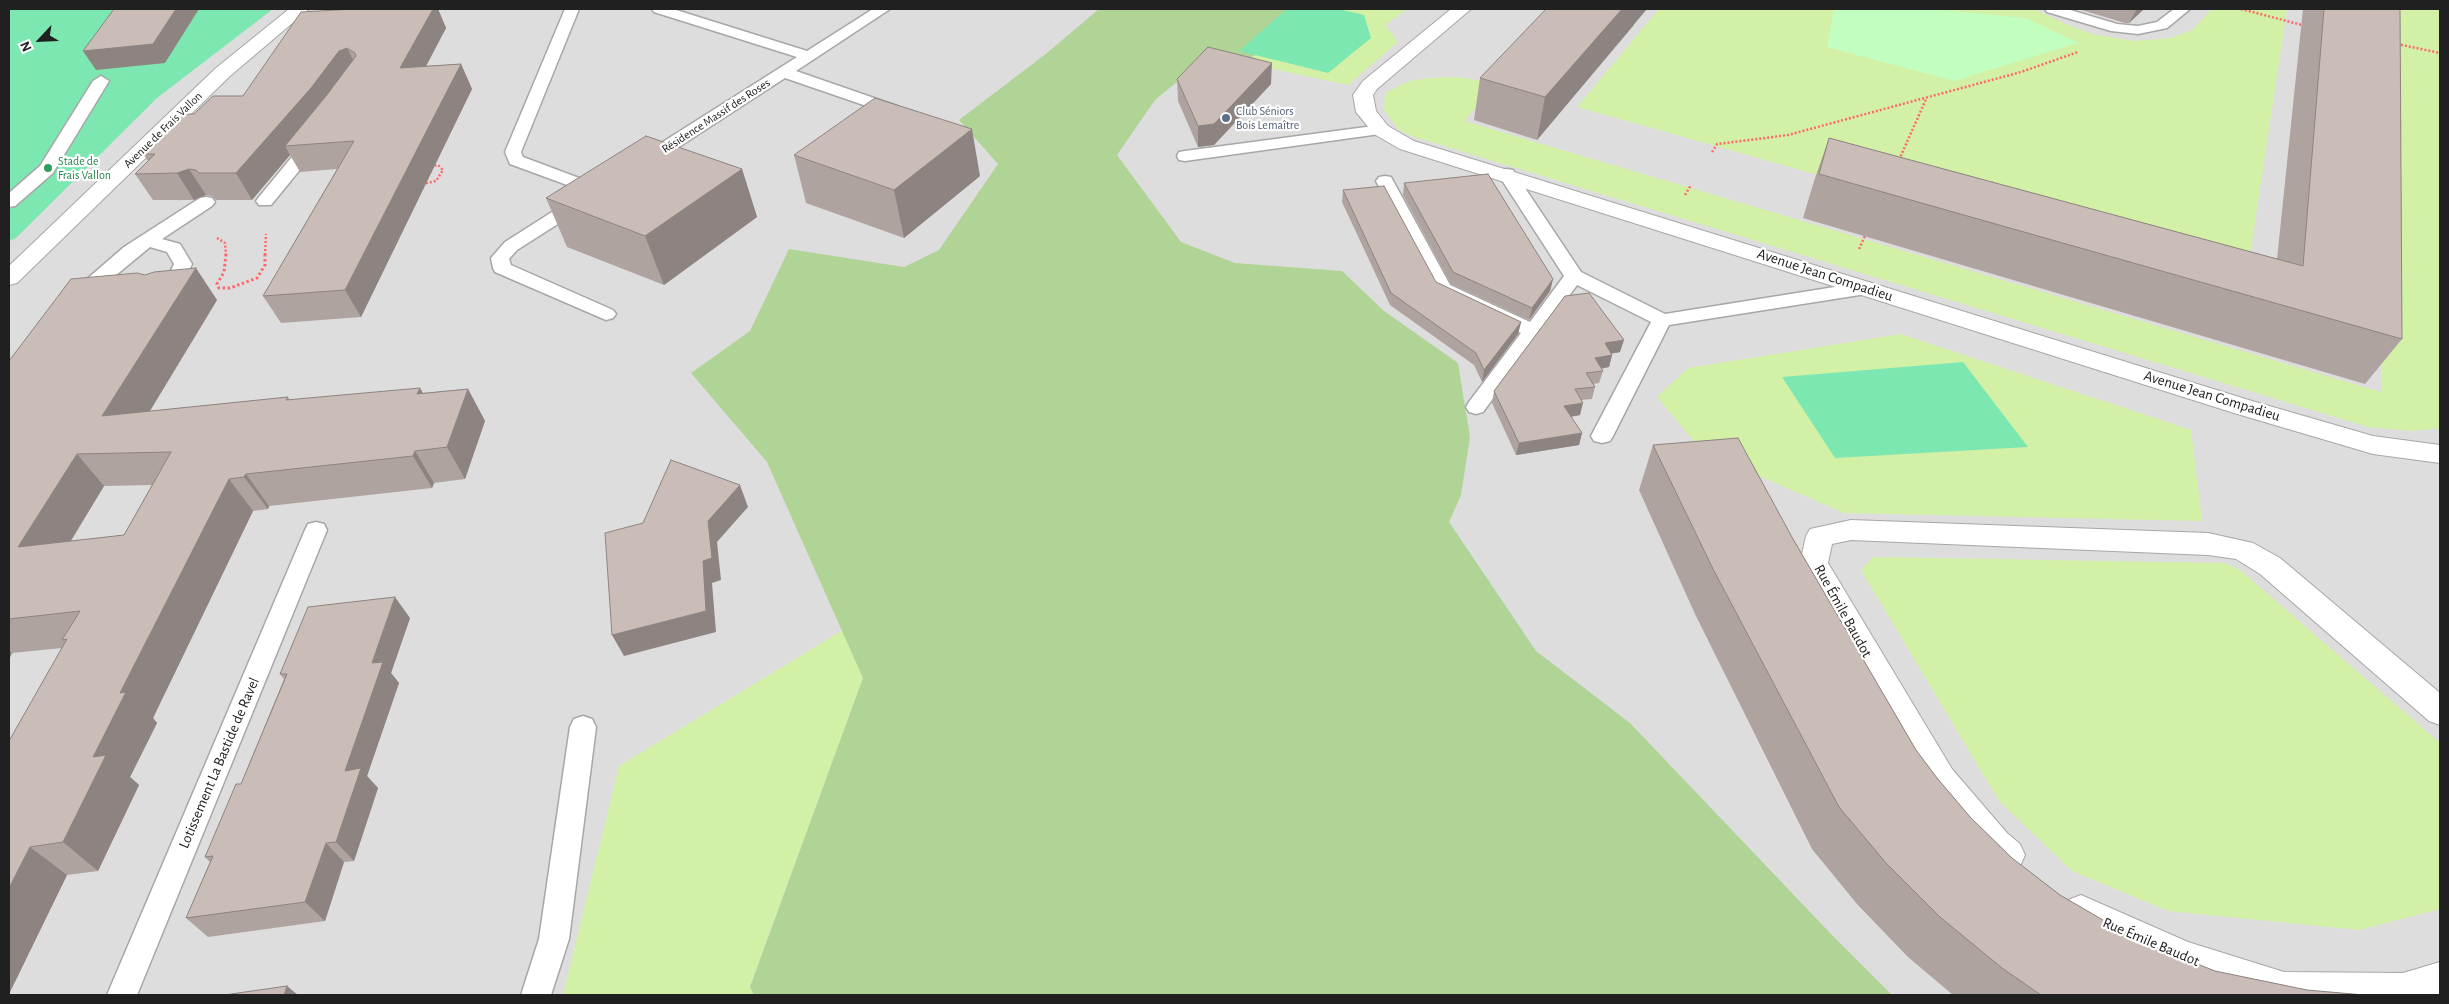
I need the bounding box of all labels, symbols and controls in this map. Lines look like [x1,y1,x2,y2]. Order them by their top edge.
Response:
north arrow [15,15,65,65]
text: N [18,39,35,54]
street label: Résidence Massif des Roses [659,76,773,156]
street label: Avenue de Frais Vallon [121,89,205,171]
place label: Club Séniors Bois Lemaître [1236,104,1299,132]
marker: Club Séniors Bois Lemaître [1220,112,1232,124]
place label: Stade de Frais Vallon [58,154,111,182]
marker: Stade de Frais Vallon [42,162,54,174]
street label: Avenue Jean Compadieu [1755,245,1895,305]
street label: Avenue Jean Compadieu [2142,367,2282,425]
street label: Rue Émile Baudot [1810,561,1876,661]
street label: Lotissement La Bastide de Ravel [175,675,263,851]
street label: Rue Émile Baudot [2100,914,2202,970]

